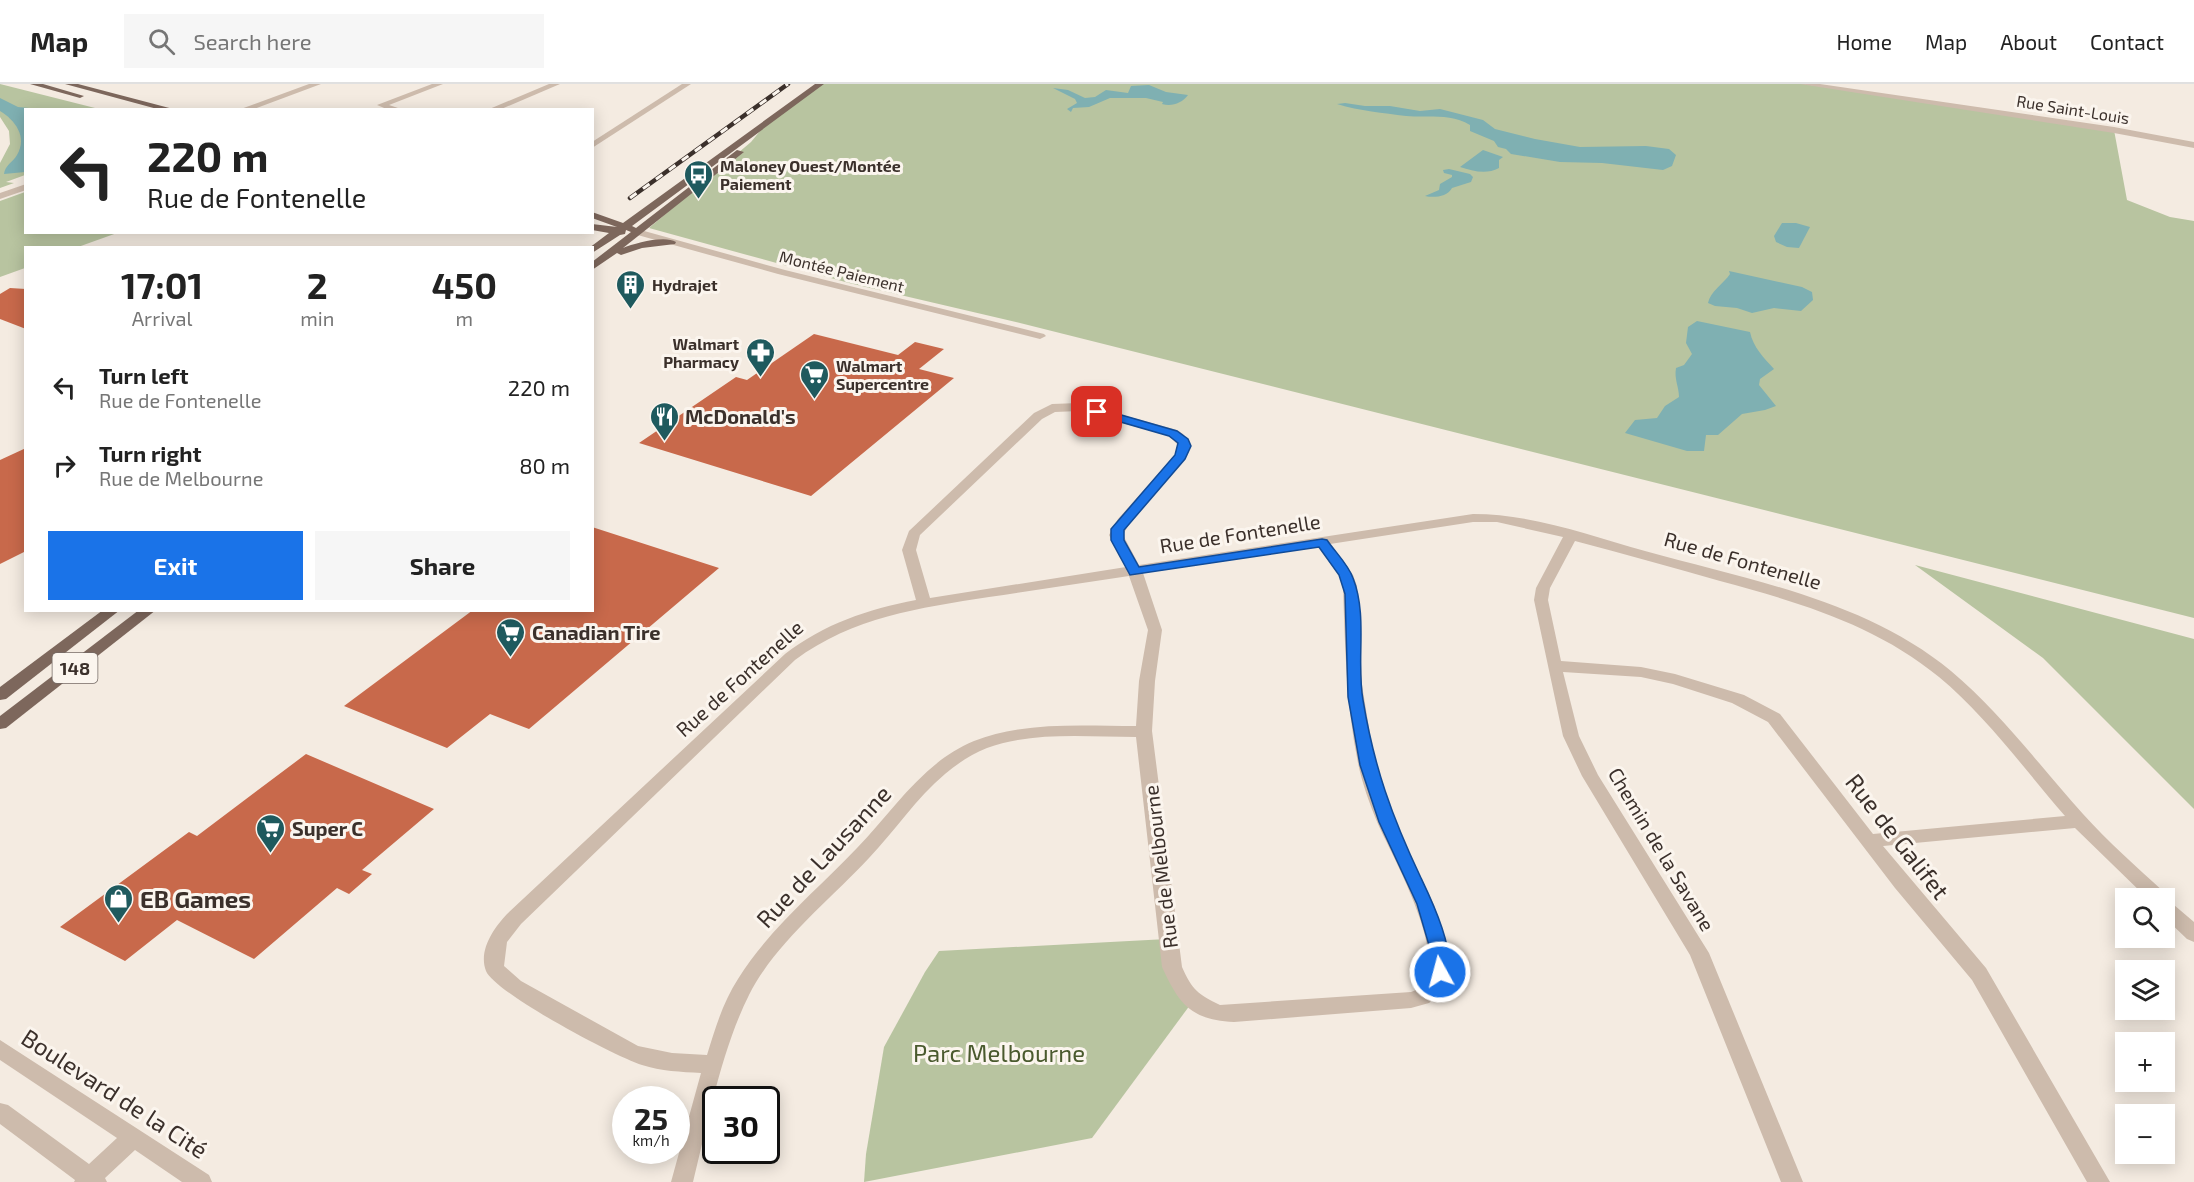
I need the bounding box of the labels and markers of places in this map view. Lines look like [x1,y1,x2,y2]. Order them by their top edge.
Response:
place label: Maloney Ouest/Montée Paiement [720,156,901,193]
bus stop icon: Maloney Ouest/Montée Paiement [683,158,715,200]
building icon: Hydrajet [615,268,647,310]
place label: Hydrajet [652,275,718,295]
place label: Walmart Pharmacy [663,334,739,372]
pharmacy icon: Walmart Pharmacy [744,336,776,378]
place label: Walmart Supercentre [836,356,929,393]
supermarket icon: Walmart Supercentre [799,358,831,400]
pin [1071,386,1122,437]
restaurant icon: McDonald's [648,400,680,442]
place label: McDonald's [685,404,796,428]
supermarket icon: Canadian Tire [495,616,527,658]
place label: Canadian Tire [532,620,661,644]
supermarket icon: Super C [255,812,287,854]
place label: Super C [292,816,363,840]
shop icon: EB Games [103,882,135,924]
place label: EB Games [140,884,251,913]

